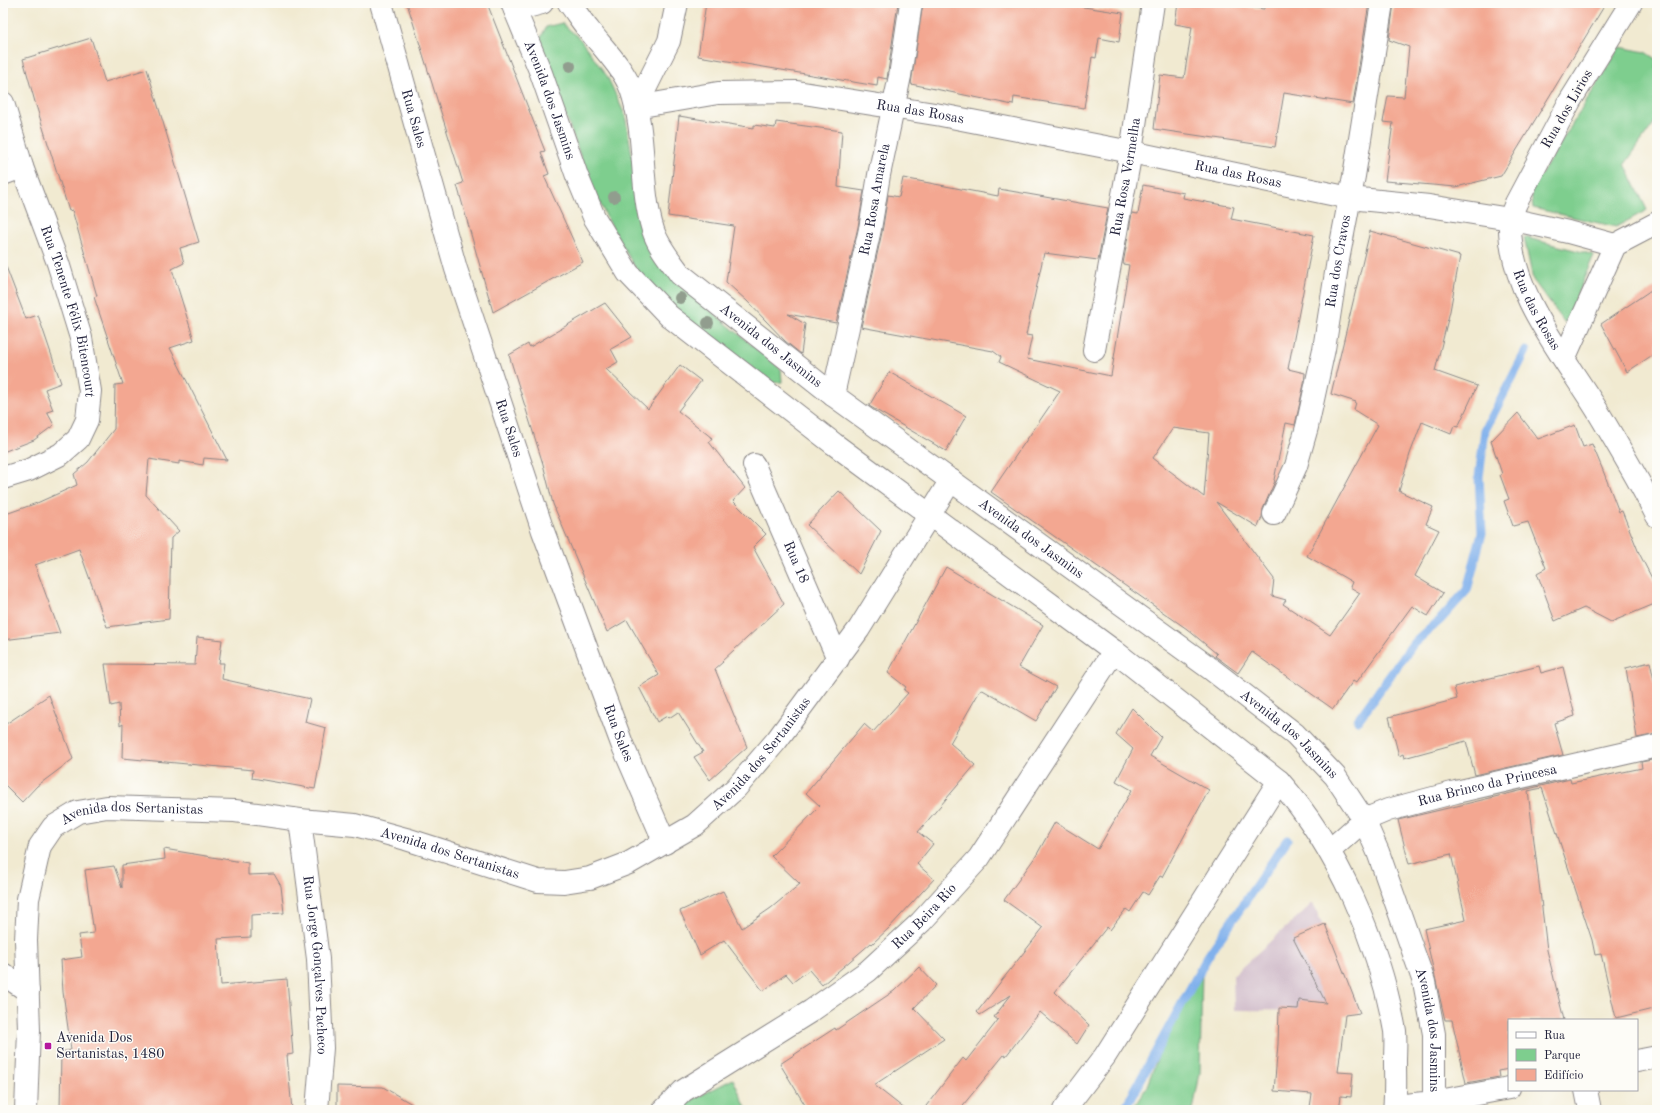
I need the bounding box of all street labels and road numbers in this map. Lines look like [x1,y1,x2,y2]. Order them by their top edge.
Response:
street label: Avenida dos Jasmins [521,38,578,161]
street label: Rua dos Lirios [1539,67,1595,151]
street label: Rua Sales [399,88,428,149]
street label: Rua das Rosas [875,98,965,126]
street label: Rua Rosa Vermelha [1108,117,1143,237]
street label: Rua Rosa Amarela [857,142,893,257]
street label: Rua das Rosas [1193,159,1283,190]
street label: Rua dos Cravos [1324,214,1353,309]
street label: Rua Tenente Félix Bitencourt [38,224,97,398]
street label: Rua das Rosas [1511,268,1563,353]
street label: Avenida dos Jasmins [717,301,825,390]
street label: Rua Sales [493,397,525,459]
street label: Avenida dos Jasmins [976,496,1086,581]
street label: Rua 18 [781,539,811,586]
street label: Avenida dos Jasmins [1237,687,1340,781]
street label: Avenida dos Sertanistas [709,695,813,814]
street label: Rua Sales [601,702,636,764]
street label: Rua Brinco da Princesa [1416,762,1558,809]
street label: Avenida dos Sertanistas [58,800,203,828]
street label: Avenida dos Sertanistas [379,825,521,882]
street label: Rua Jorge Gonçalves Pacheco [300,875,329,1055]
street label: Rua Beira Rio [889,881,959,952]
street label: Avenida dos Jasmins [1412,966,1441,1092]

